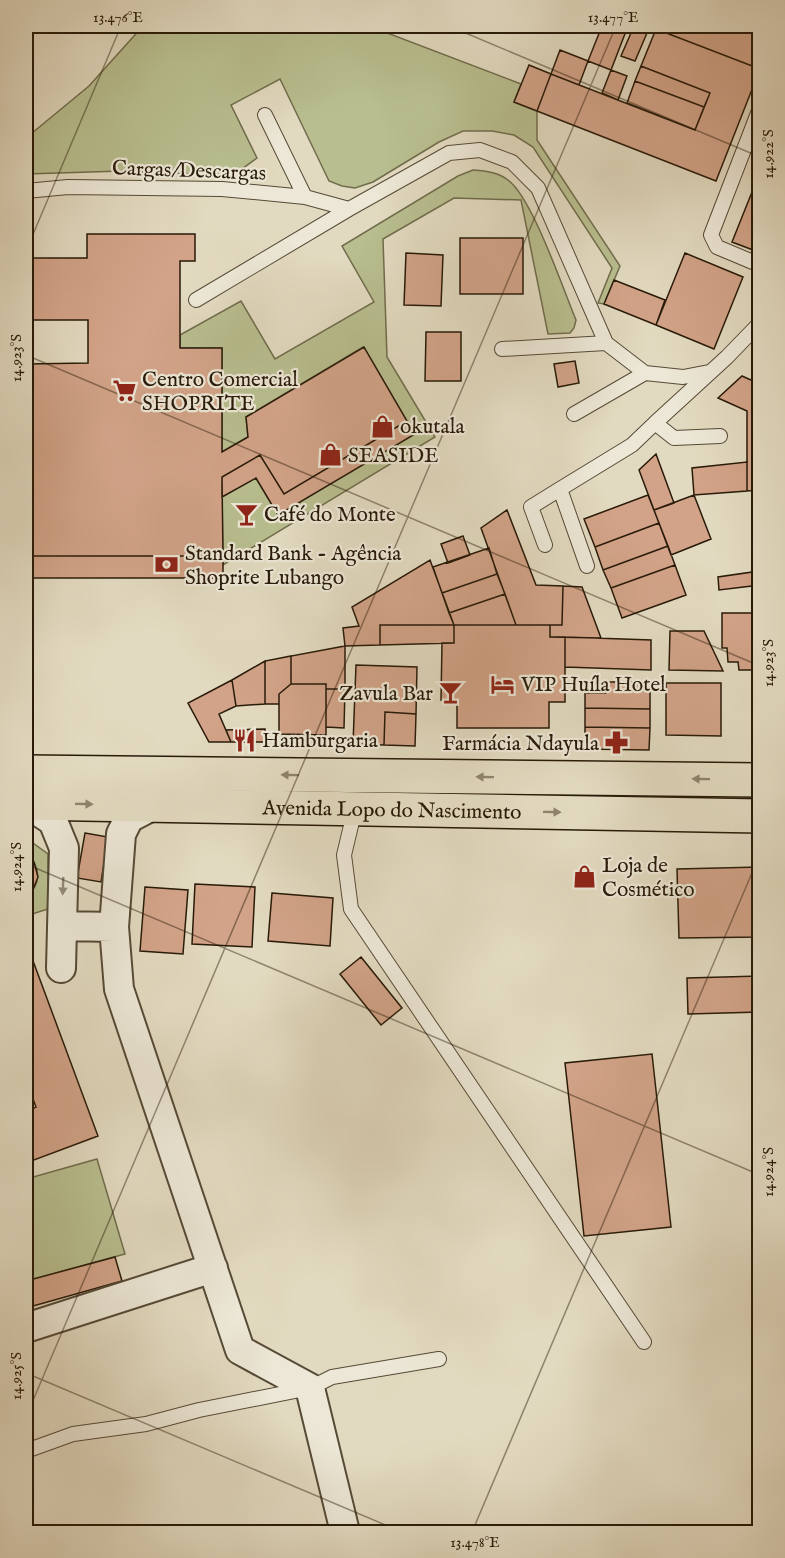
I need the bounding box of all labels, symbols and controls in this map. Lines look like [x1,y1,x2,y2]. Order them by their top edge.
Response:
text: 13.476°E [93,8,143,27]
text: 13.477°E [588,8,638,27]
text: 14.922°S [759,129,778,179]
street label: Cargas/Descargas [111,155,267,188]
text: 14.923°S [7,334,26,382]
place label: Centro Comercial SHOPRITE [142,367,298,418]
supermarket icon: Centro Comercial SHOPRITE [111,378,137,404]
shop icon: okutala [369,413,395,439]
place label: okutala [400,414,465,441]
shop icon: SEASIDE [317,442,343,468]
place label: SEASIDE [348,443,438,470]
bar icon: Café do Monte [233,501,259,527]
place label: Café do Monte [264,502,396,529]
place label: Standard Bank - Agência Shoprite Lubango [185,541,402,592]
bank icon: Standard Bank - Agência Shoprite Lubango [154,552,180,578]
text: 14.923°S [759,639,778,687]
hotel icon: VIP Huíla Hotel [490,671,516,697]
place label: VIP Huíla Hotel [520,672,666,699]
bar icon: Zavula Bar [438,680,464,706]
place label: Zavula Bar [339,681,433,708]
restaurant icon: Hamburgaria [231,727,257,753]
place label: Hamburgaria [262,728,379,755]
pharmacy icon: Farmácia Ndayula [604,730,630,756]
place label: Farmácia Ndayula [442,731,600,758]
one-way arrow [281,770,300,780]
one-way arrow [476,772,495,782]
one-way arrow [692,775,711,784]
street label: Avenida Lopo do Nascimento [261,795,522,827]
one-way arrow [74,799,93,809]
one-way arrow [542,808,561,817]
text: 14.924°S [7,842,26,892]
place label: Loja de Cosmético [602,853,695,904]
shop icon: Loja de Cosmético [571,864,597,890]
one-way arrow [58,877,68,896]
text: 14.924°S [759,1147,778,1197]
text: 14.925°S [7,1352,26,1400]
text: 13.478°E [450,1533,500,1552]

